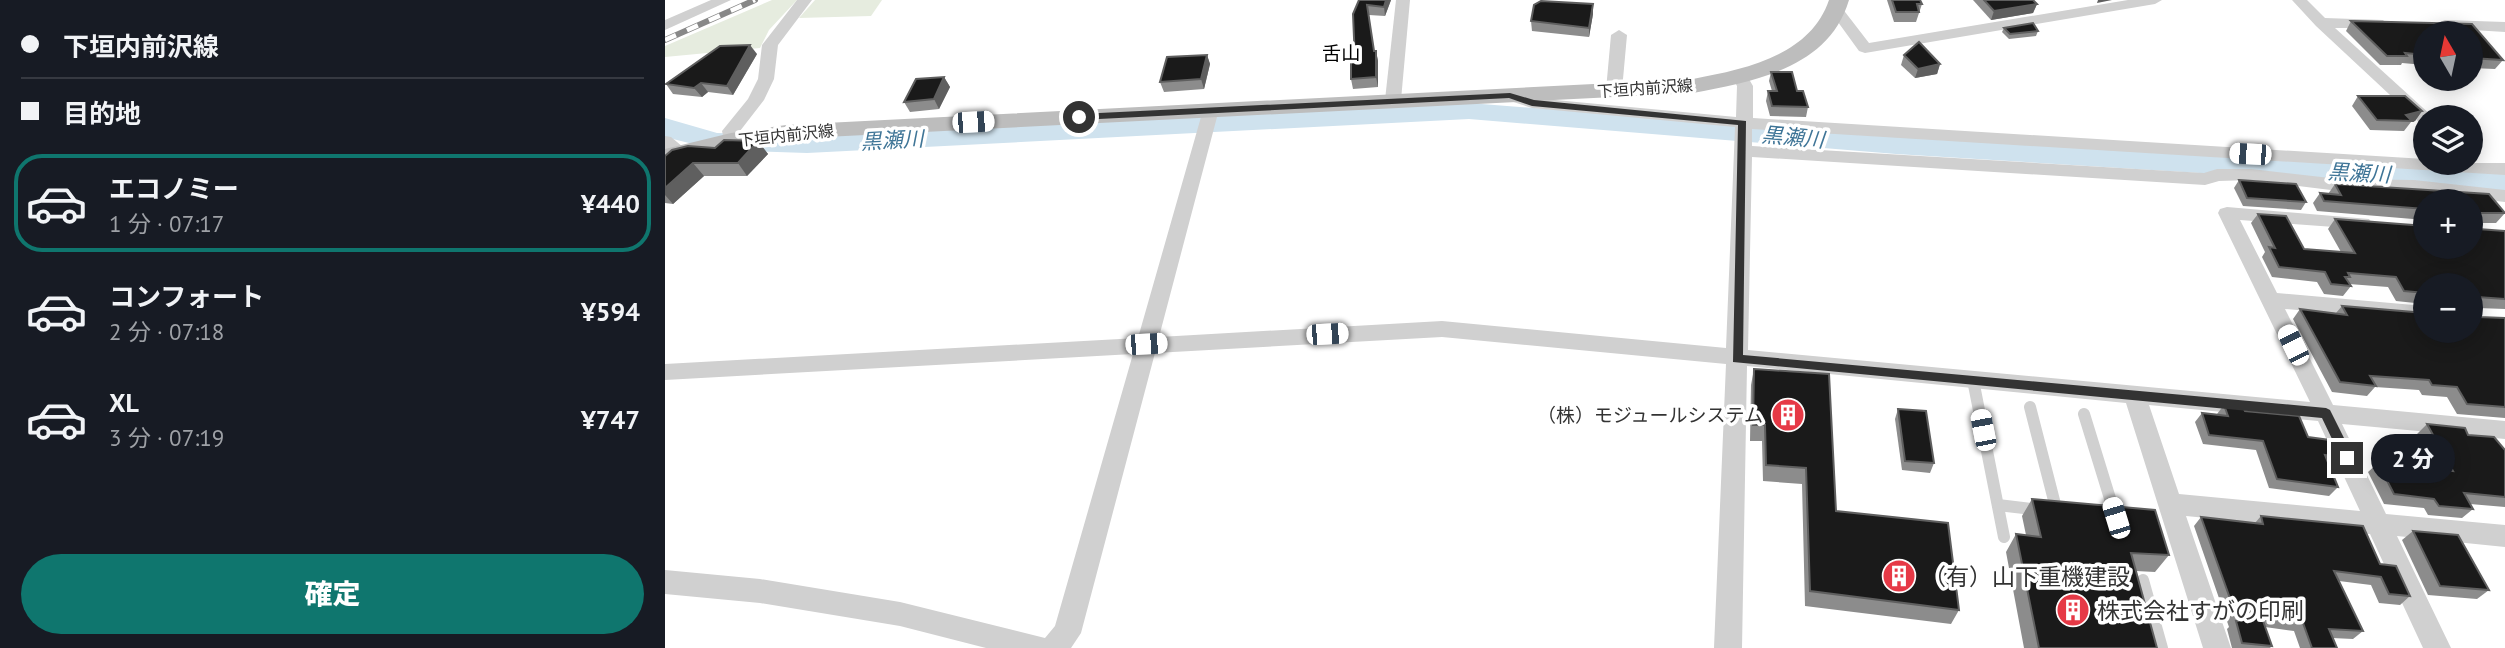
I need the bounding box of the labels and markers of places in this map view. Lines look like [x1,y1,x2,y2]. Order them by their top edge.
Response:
building icon: （株）モジュールシステム [1769,396,1807,434]
place label: （株）モジュールシステム [1537,403,1763,427]
building icon: （有）山下重機建設 [1880,557,1918,595]
place label: （有）山下重機建設 [1923,562,2130,591]
building icon: 株式会社すがの印刷 [2054,591,2092,629]
place label: 株式会社すがの印刷 [2097,596,2304,625]

